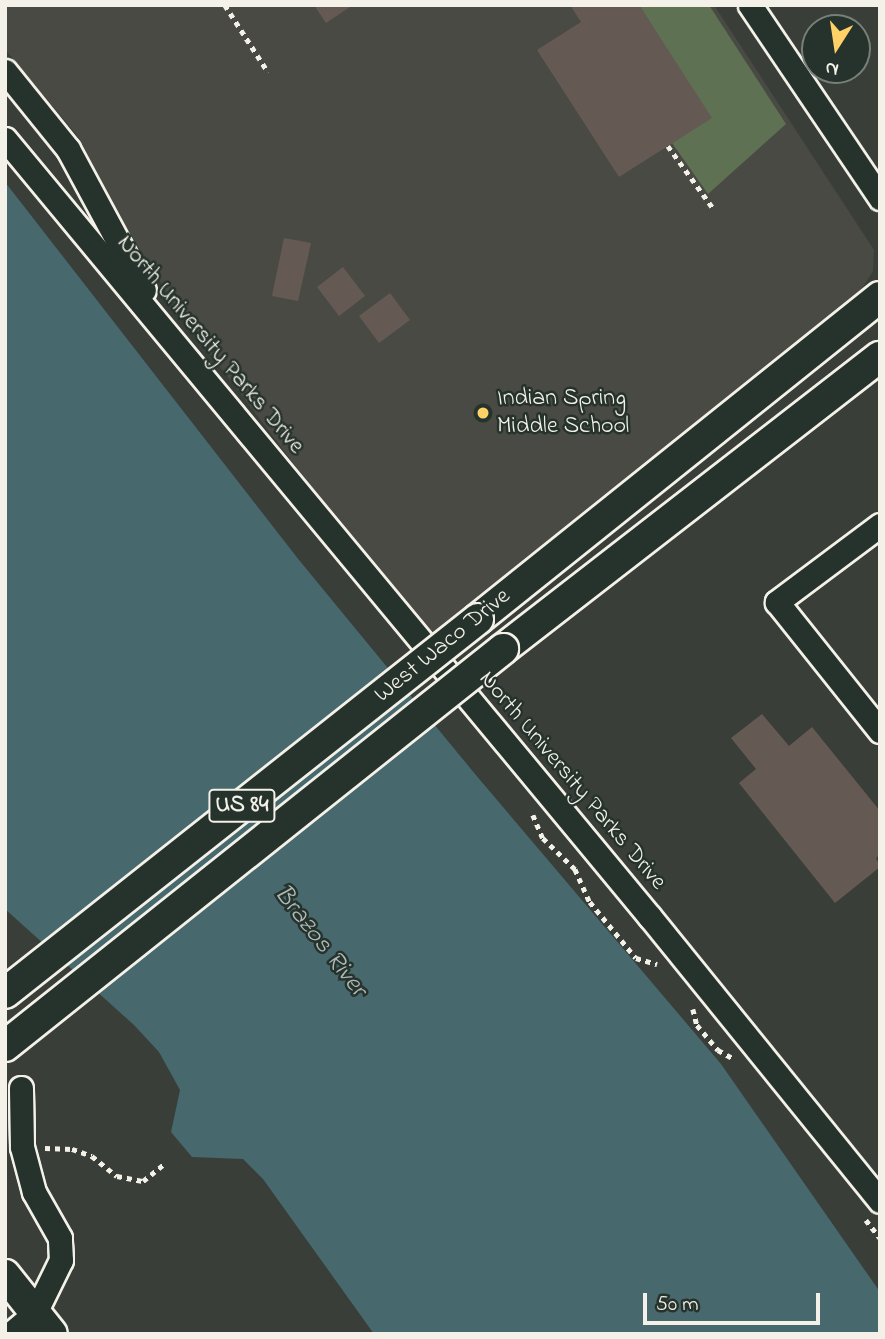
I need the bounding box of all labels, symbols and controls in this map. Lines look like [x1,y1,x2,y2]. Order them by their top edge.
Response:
north arrow [801,14,871,84]
text: N [823,54,841,83]
street label: North University Parks Drive [110,230,310,460]
place label: Indian Spring Middle School [497,385,629,441]
marker: Indian Spring Middle School [475,405,491,421]
street label: West Waco Drive [369,582,517,710]
street label: North University Parks Drive [472,666,672,896]
road number: US 84 [207,786,277,826]
water label: Brazos River [266,880,372,1004]
scale bar [647,1280,824,1324]
text: 50 m [656,1290,699,1320]

